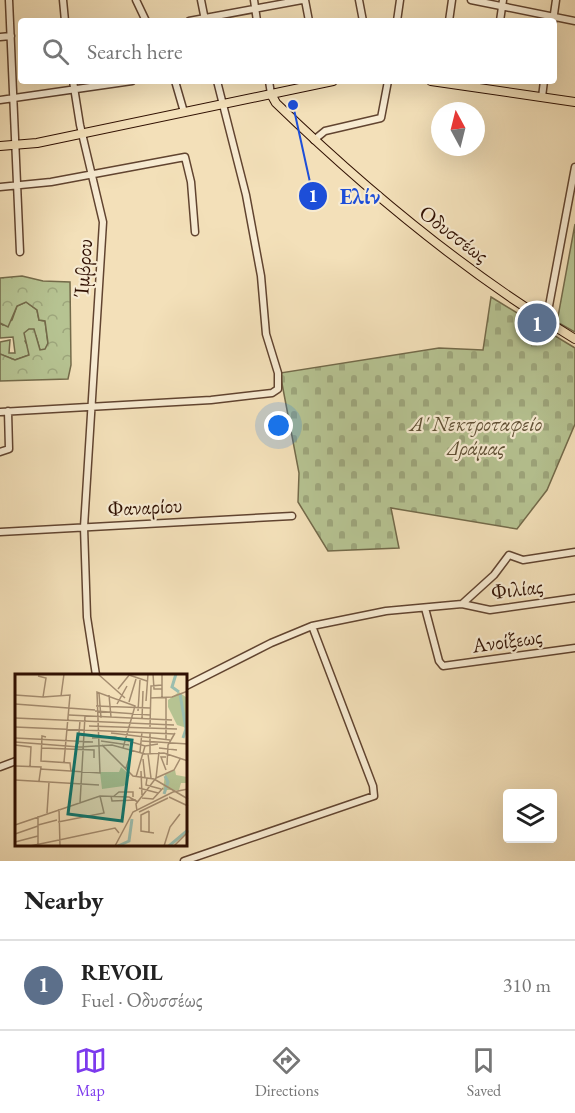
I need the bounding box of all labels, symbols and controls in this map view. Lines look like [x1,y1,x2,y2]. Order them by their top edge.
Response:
search box [18,18,557,84]
icon: search [39,35,72,68]
text: Search here [87,37,182,66]
north arrow [431,102,485,156]
callout: Ελίν [298,176,393,216]
text: Ελίν [340,182,380,211]
text: 1 [308,184,318,207]
street label: Οδυσσέως [414,199,494,268]
street label: Ίμβρου [67,238,98,298]
pin: 1 [518,300,556,346]
park label: Α' Νεκτροταφείο Δράμας [408,410,542,461]
your location [264,411,293,440]
street label: Φαναρίου [107,491,183,522]
street label: Φιλίας [489,572,545,605]
street label: Ανοίξεως [469,622,544,659]
inset map [15,674,188,846]
map controls [503,789,557,843]
button: layers [503,789,557,843]
text: Nearby [24,883,104,917]
text: REVOIL [81,958,163,987]
text: 1 [38,972,49,998]
text: 310 m [503,972,551,998]
text: Fuel · Οδυσσέως [81,987,203,1013]
tab: Map [74,1044,107,1101]
tab: Directions [255,1044,319,1101]
tab: Saved [467,1044,501,1101]

